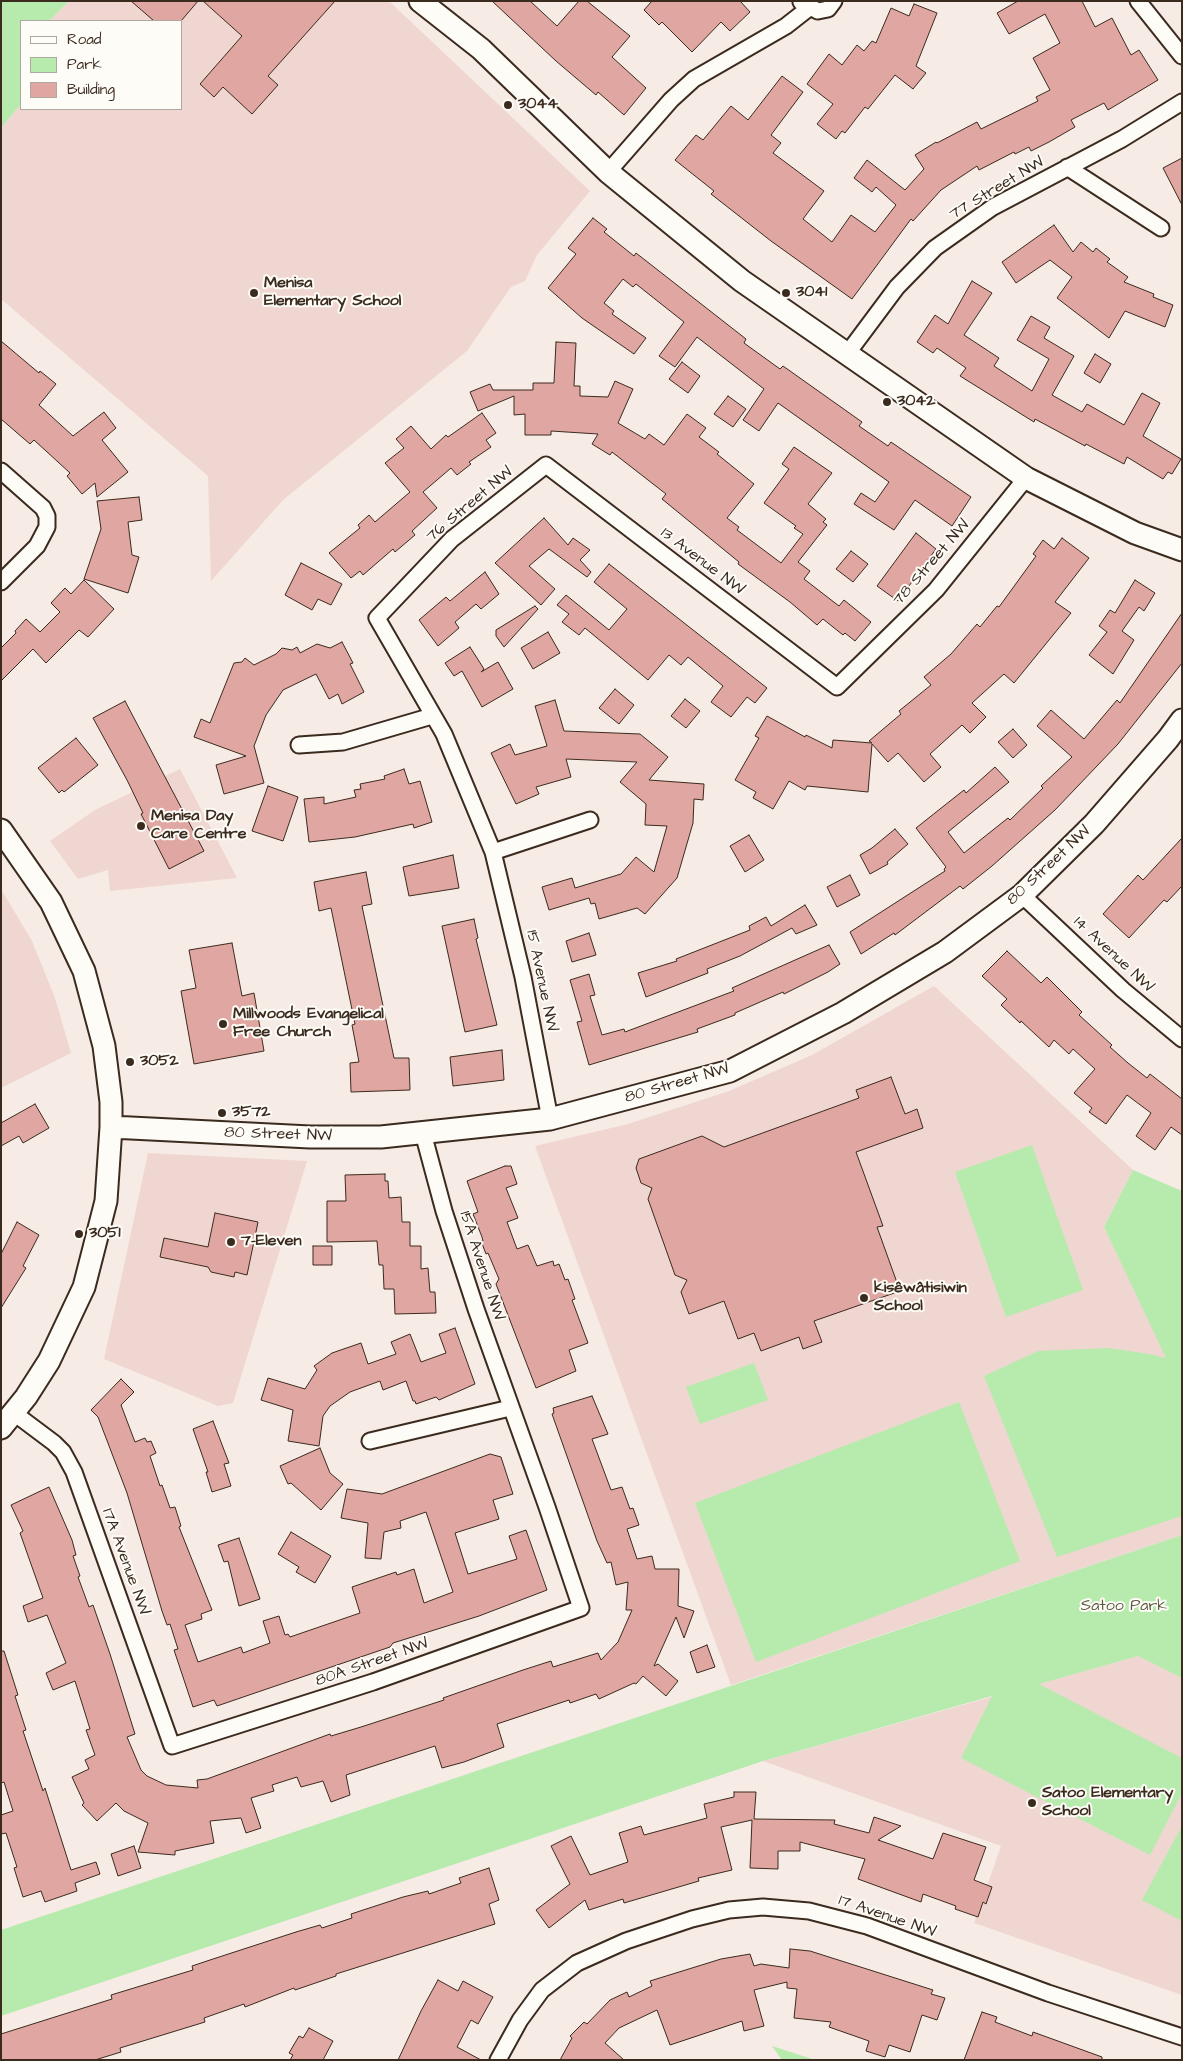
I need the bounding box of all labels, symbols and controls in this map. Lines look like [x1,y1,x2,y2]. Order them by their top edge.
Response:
legend [20,20,182,110]
text: Road [67,29,101,50]
text: Park [67,54,102,75]
text: Building [67,79,115,100]
place label: 3044 [518,95,558,115]
marker: 3044 [502,99,514,111]
street label: 77 Street NW [946,153,1048,225]
place label: Menisa Elementary School [264,274,401,312]
place label: 3041 [796,283,827,303]
marker: Menisa Elementary School [248,287,260,299]
marker: 3041 [780,287,792,299]
place label: 3042 [897,392,935,412]
marker: 3042 [881,396,893,408]
street label: 76 Street NW [423,463,517,547]
street label: 78 Street NW [890,516,974,610]
street label: 13 Avenue NW [656,524,748,600]
place label: Menisa Day Care Centre [151,807,246,845]
marker: Menisa Day Care Centre [135,820,147,832]
street label: 80 Street NW [1003,822,1095,910]
street label: 14 Avenue NW [1069,913,1157,997]
street label: 15 Avenue NW [521,929,561,1033]
place label: Millwoods Evangelical Free Church [233,1005,384,1043]
marker: Millwoods Evangelical Free Church [217,1018,229,1030]
place label: 3052 [140,1052,179,1072]
marker: 3052 [124,1056,136,1068]
street label: 80 Street NW [623,1060,731,1108]
place label: 3572 [232,1103,270,1123]
marker: 3572 [216,1107,228,1119]
street label: 80 Street NW [224,1124,332,1146]
street label: 15A Avenue NW [454,1209,508,1323]
place label: 3051 [89,1224,121,1244]
marker: 3051 [73,1228,85,1240]
place label: 7-Eleven [241,1232,301,1252]
marker: 7-Eleven [225,1236,237,1248]
place label: kisêwâtisiwin School [874,1279,967,1317]
marker: kisêwâtisiwin School [858,1292,870,1304]
street label: 17A Avenue NW [97,1506,153,1618]
park label: Satoo Park [1081,1597,1167,1617]
street label: 80A Street NW [313,1635,431,1691]
place label: Satoo Elementary School [1042,1784,1173,1822]
marker: Satoo Elementary School [1026,1797,1038,1809]
street label: 17 Avenue NW [836,1891,938,1943]

